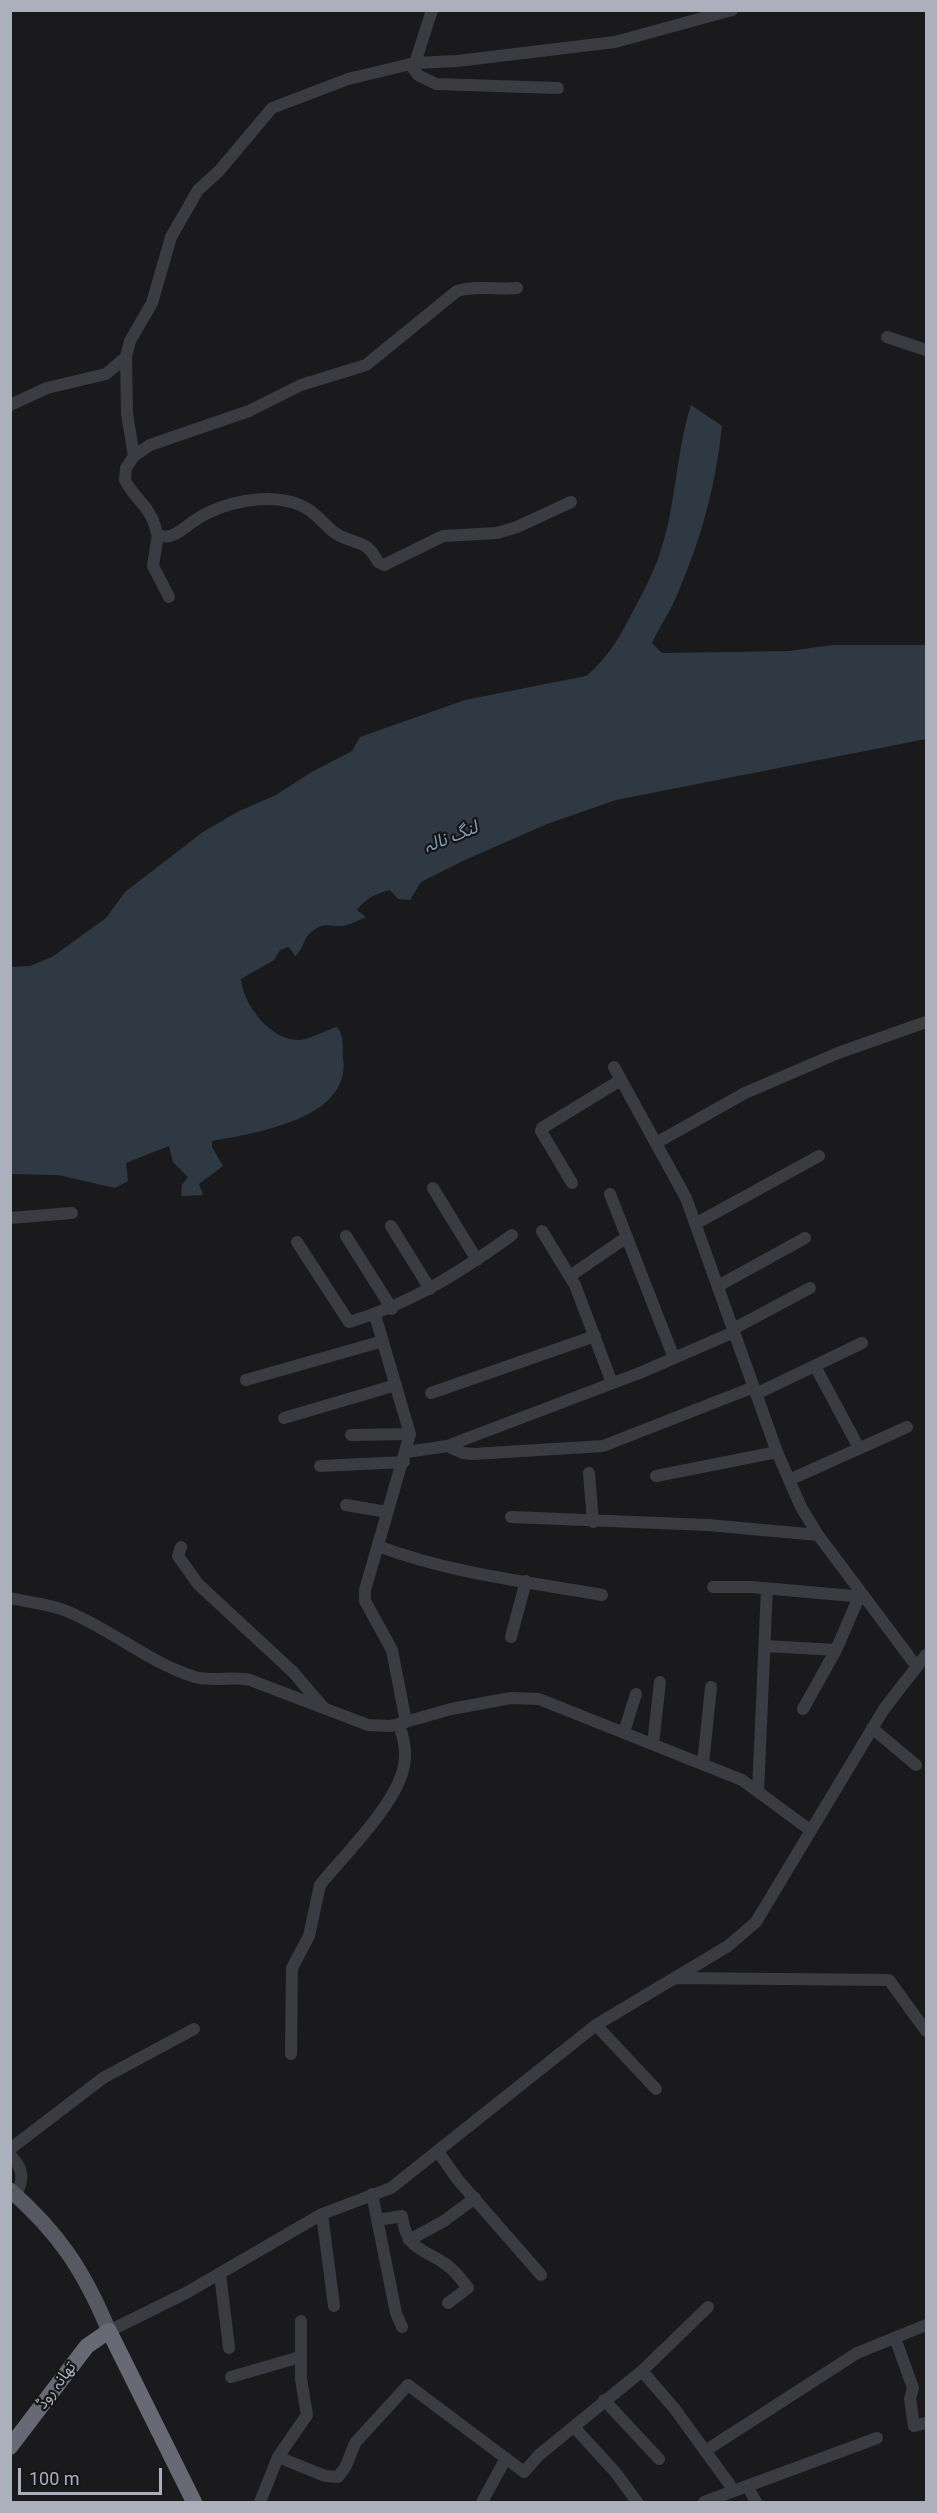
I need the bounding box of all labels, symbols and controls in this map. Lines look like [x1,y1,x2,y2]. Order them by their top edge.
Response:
water label: لنگ نالہ [421,817,481,859]
street label: تھانہ روڈ [33,2359,81,2413]
scale bar [21,2456,165,2494]
text: 100 m [29,2468,80,2489]

